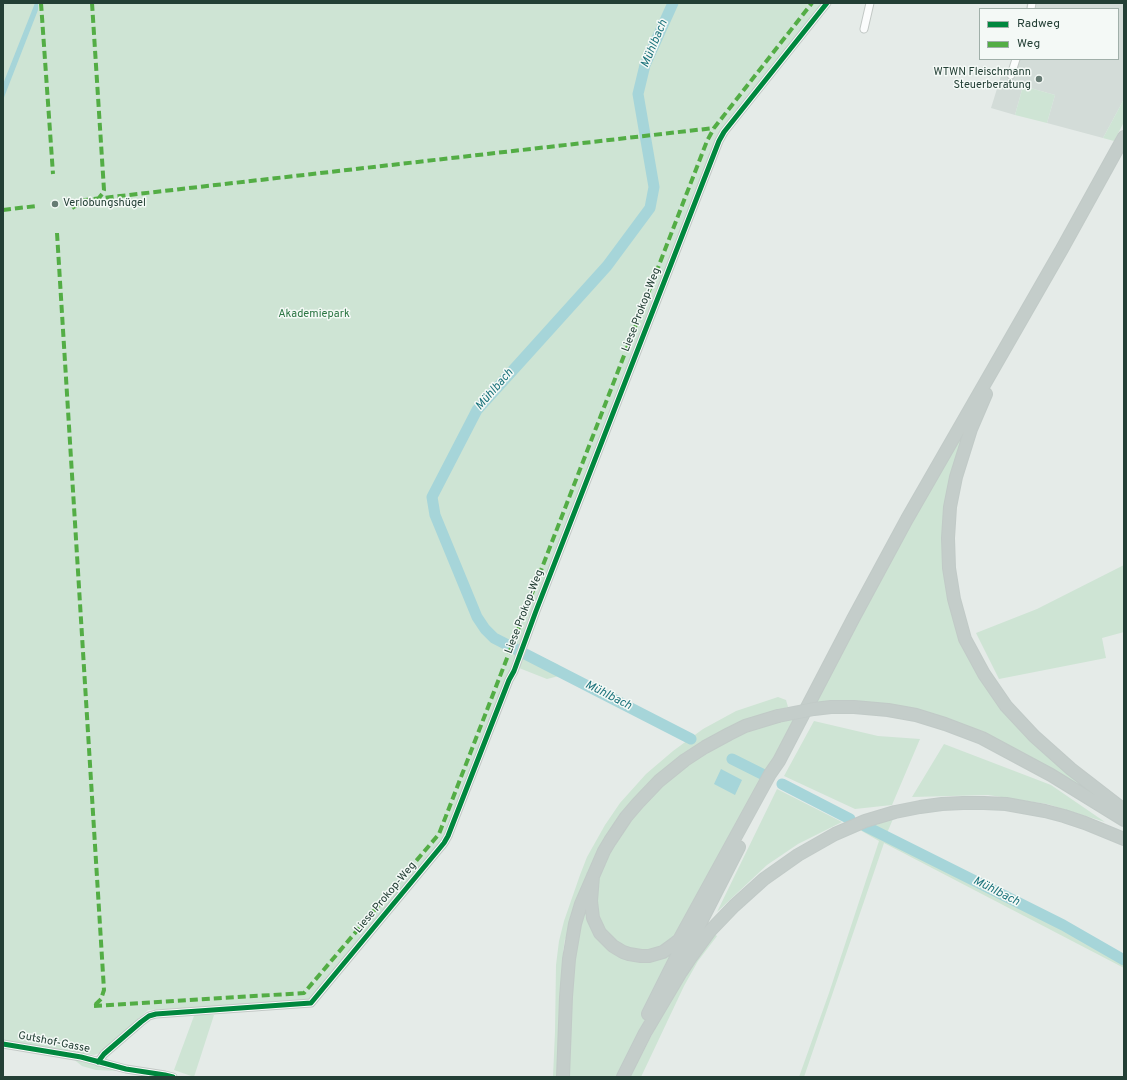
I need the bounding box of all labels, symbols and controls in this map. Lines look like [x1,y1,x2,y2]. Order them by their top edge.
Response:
legend [979,8,1119,60]
text: Radweg [1017,16,1060,32]
water label: Mühlbach [639,18,671,70]
text: Weg [1017,36,1040,52]
place label: WTWN Fleischmann Steuerberatung [933,66,1031,92]
marker: WTWN Fleischmann Steuerberatung [1034,74,1044,84]
place label: Verlobungshügel [63,197,146,211]
marker: Verlobungshügel [50,199,60,209]
street label: Liese Prokop-Weg [620,266,664,354]
park label: Akademiepark [278,308,350,322]
water label: Mühlbach [473,366,517,414]
street label: Liese Prokop-Weg [503,568,547,656]
water label: Mühlbach [582,678,634,714]
street label: Liese Prokop-Weg [352,860,420,936]
water label: Mühlbach [970,874,1022,910]
street label: Gutshof-Gasse [17,1030,91,1056]

